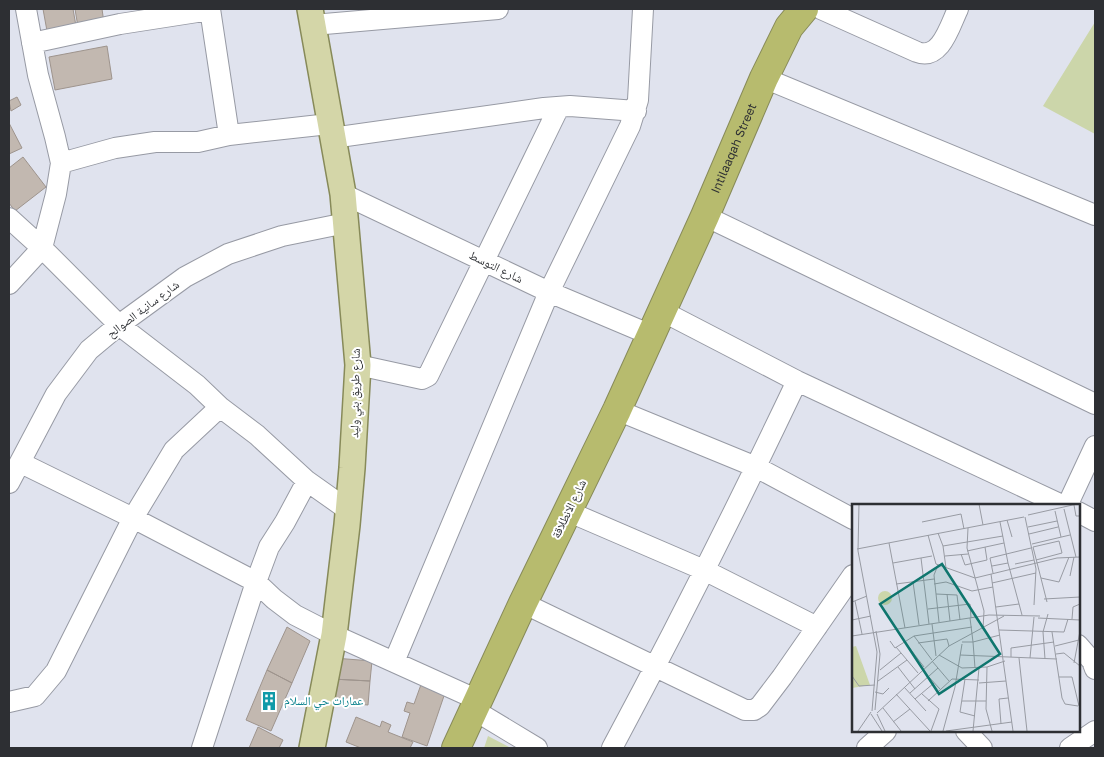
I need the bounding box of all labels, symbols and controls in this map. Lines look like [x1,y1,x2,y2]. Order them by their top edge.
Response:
street label: Intilaaqah Street [708,101,759,196]
street label: شارع التوسط [466,247,526,287]
street label: شارع سانية الصوالح [104,277,182,341]
street label: شارع طريق بني وليد [346,348,366,438]
street label: شارع الانطلاقة [548,477,590,541]
inset map [852,504,1079,732]
building icon: عمارات حي السلام [258,690,280,712]
place label: عمارات حي السلام [284,693,363,711]

